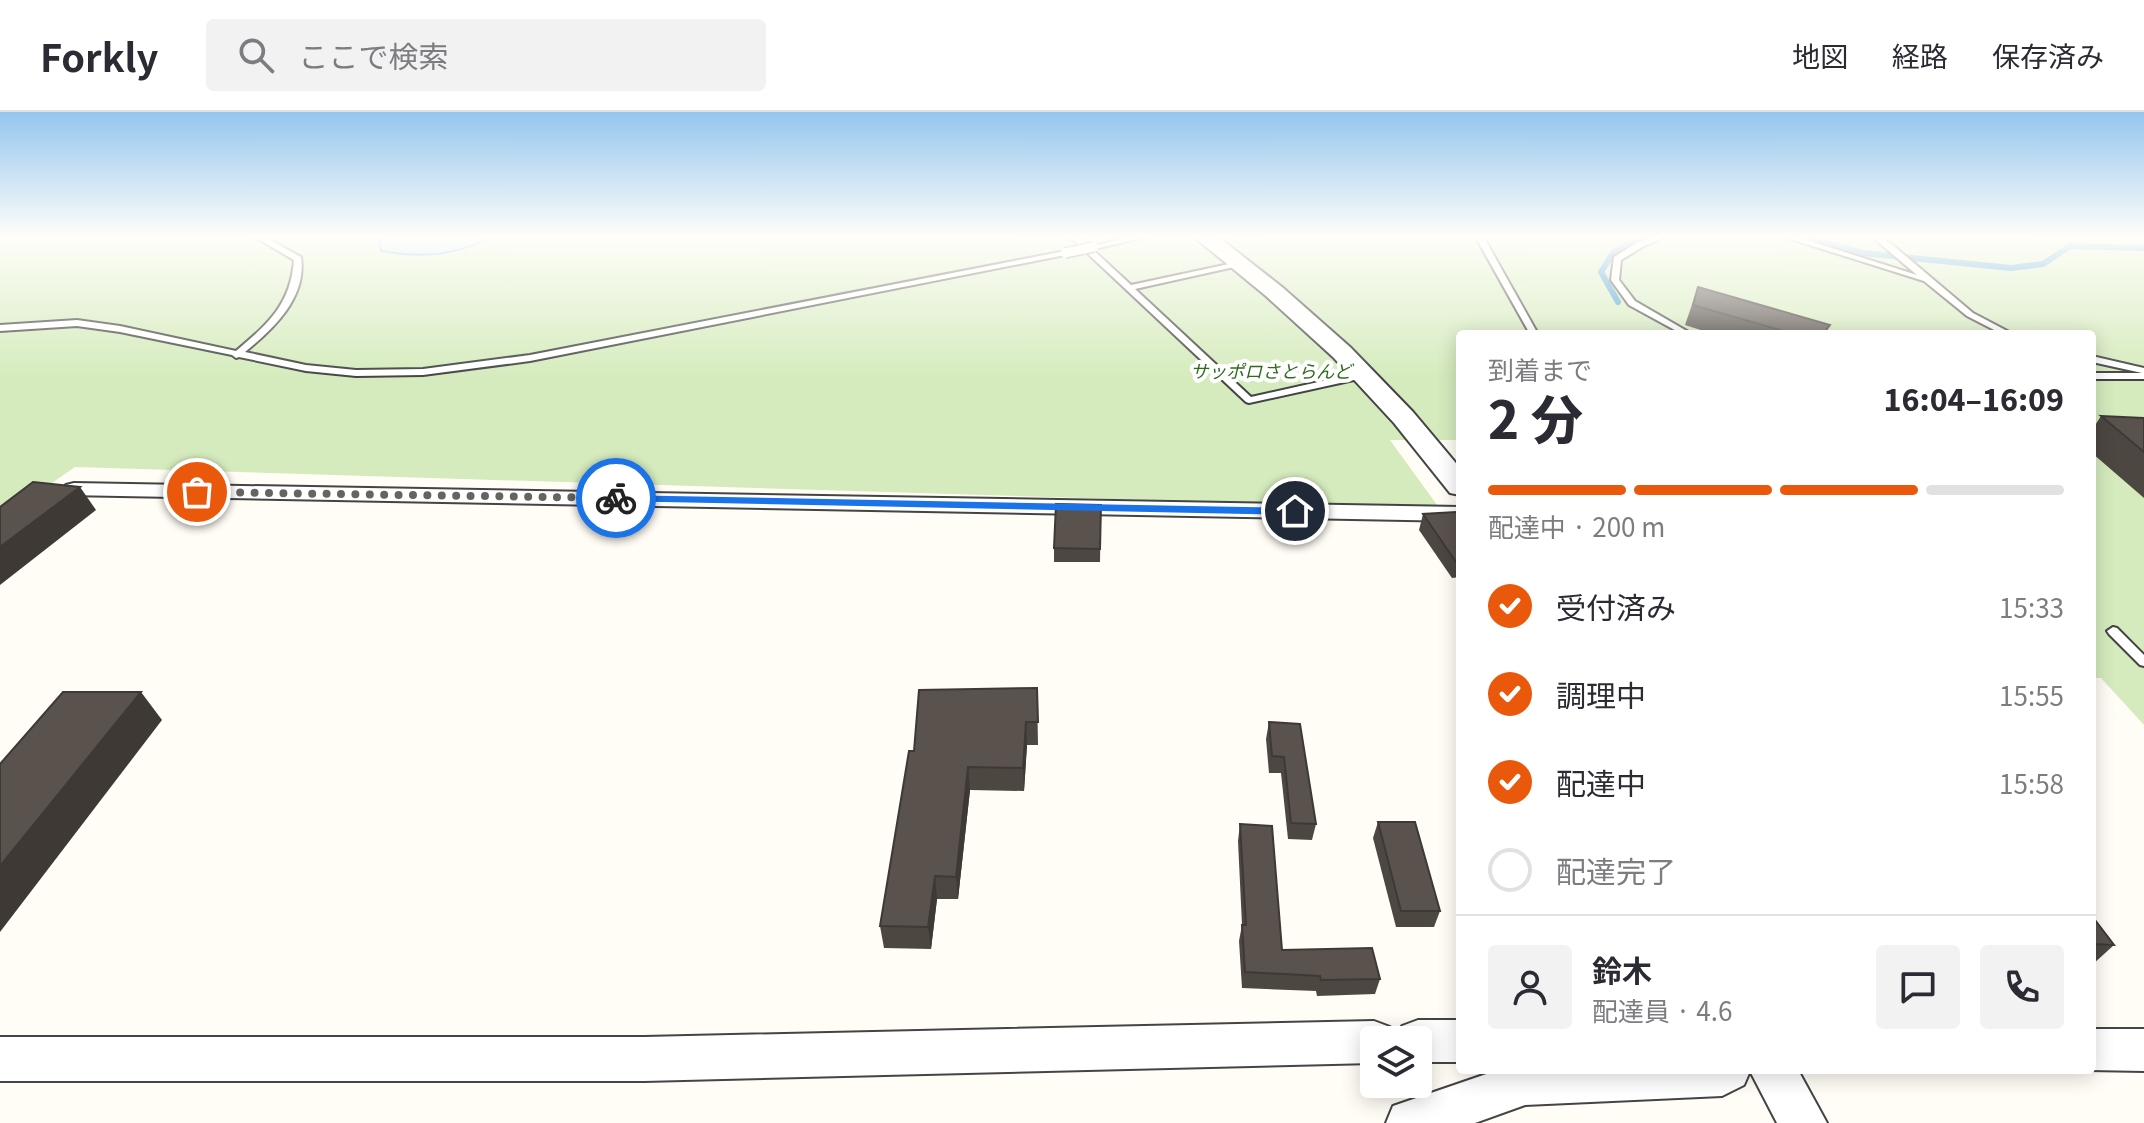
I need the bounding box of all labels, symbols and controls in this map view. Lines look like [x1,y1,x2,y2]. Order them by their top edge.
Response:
search box [206,19,766,91]
text: Forkly [40,28,158,83]
icon: search [234,33,278,77]
text: ここで検索 [298,33,448,77]
text: 地図 [1792,35,1848,75]
text: 経路 [1892,35,1948,75]
text: 保存済み [1992,35,2104,75]
text: 到着まで [1488,350,1592,387]
park label: サッポロさとらんど [1190,357,1355,383]
text: 16:04–16:09 [1884,376,2064,420]
text: 2 分 [1488,379,1583,454]
pin [163,458,231,526]
courier [576,458,656,538]
icon: bag [175,470,219,514]
icon: bike [594,476,638,520]
pin [1261,477,1329,545]
icon: home [1273,489,1317,533]
text: 配達中 · 200 m [1488,507,1665,544]
icon: check [1488,584,1532,628]
text: 受付済み [1556,584,1676,628]
text: 15:33 [1999,588,2064,625]
icon: check [1488,672,1532,716]
text: 調理中 [1556,672,1646,716]
text: 15:55 [1999,676,2064,713]
icon: check [1488,760,1532,804]
text: 配達中 [1556,760,1646,804]
text: 15:58 [1999,764,2064,801]
text: 配達完了 [1556,848,1676,892]
button: person [1488,945,1572,1029]
button: chat [1876,945,1960,1029]
button: phone [1980,945,2064,1029]
text: 鈴木 [1592,947,1652,991]
text: 配達員 · 4.6 [1592,991,1732,1028]
map controls [1360,1026,1432,1098]
button: layers [1360,1026,1432,1098]

